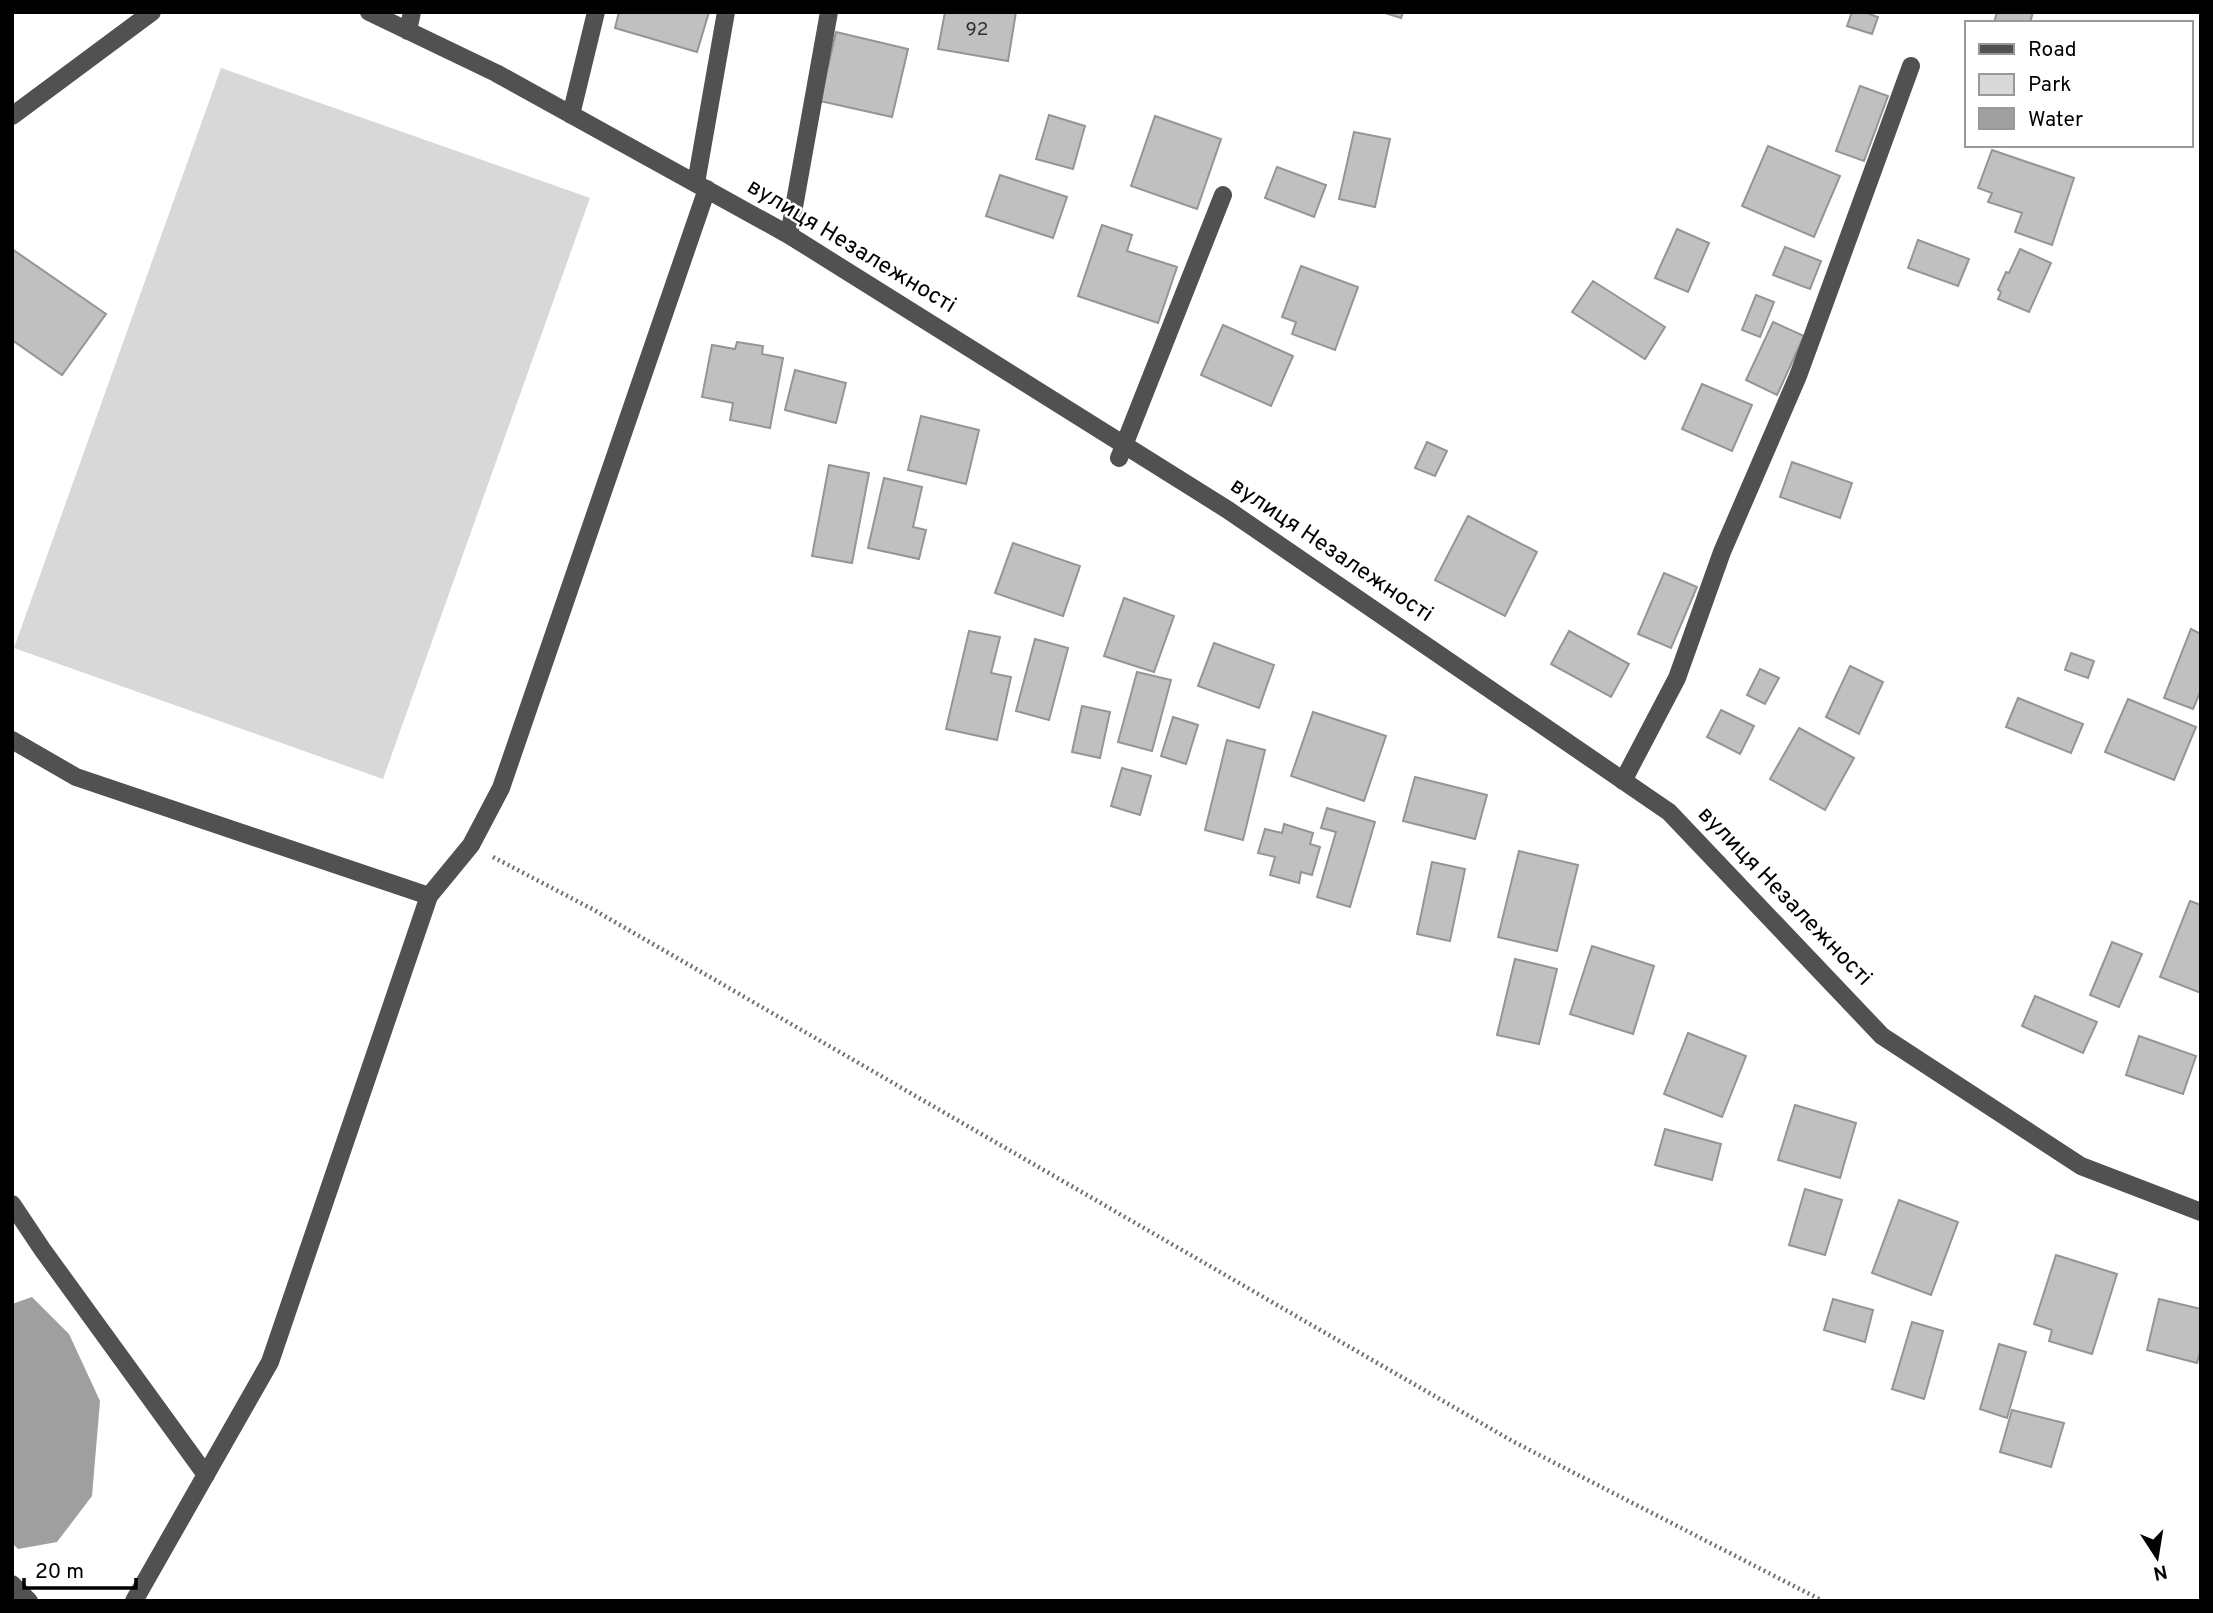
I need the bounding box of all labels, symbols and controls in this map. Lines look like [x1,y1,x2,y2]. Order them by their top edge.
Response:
house number: 92 [966,18,988,42]
legend [1965,21,2192,147]
text: Road [2028,37,2077,64]
text: Park [2028,72,2071,99]
text: Water [2028,107,2083,134]
street label: вулиця Незалежності [741,173,961,321]
street label: вулиця Незалежності [1224,472,1438,630]
street label: вулиця Незалежності [1691,801,1877,993]
north arrow [2122,1522,2192,1592]
scale bar [24,1546,136,1590]
text: 20 m [35,1559,84,1586]
text: N [2151,1559,2169,1585]

